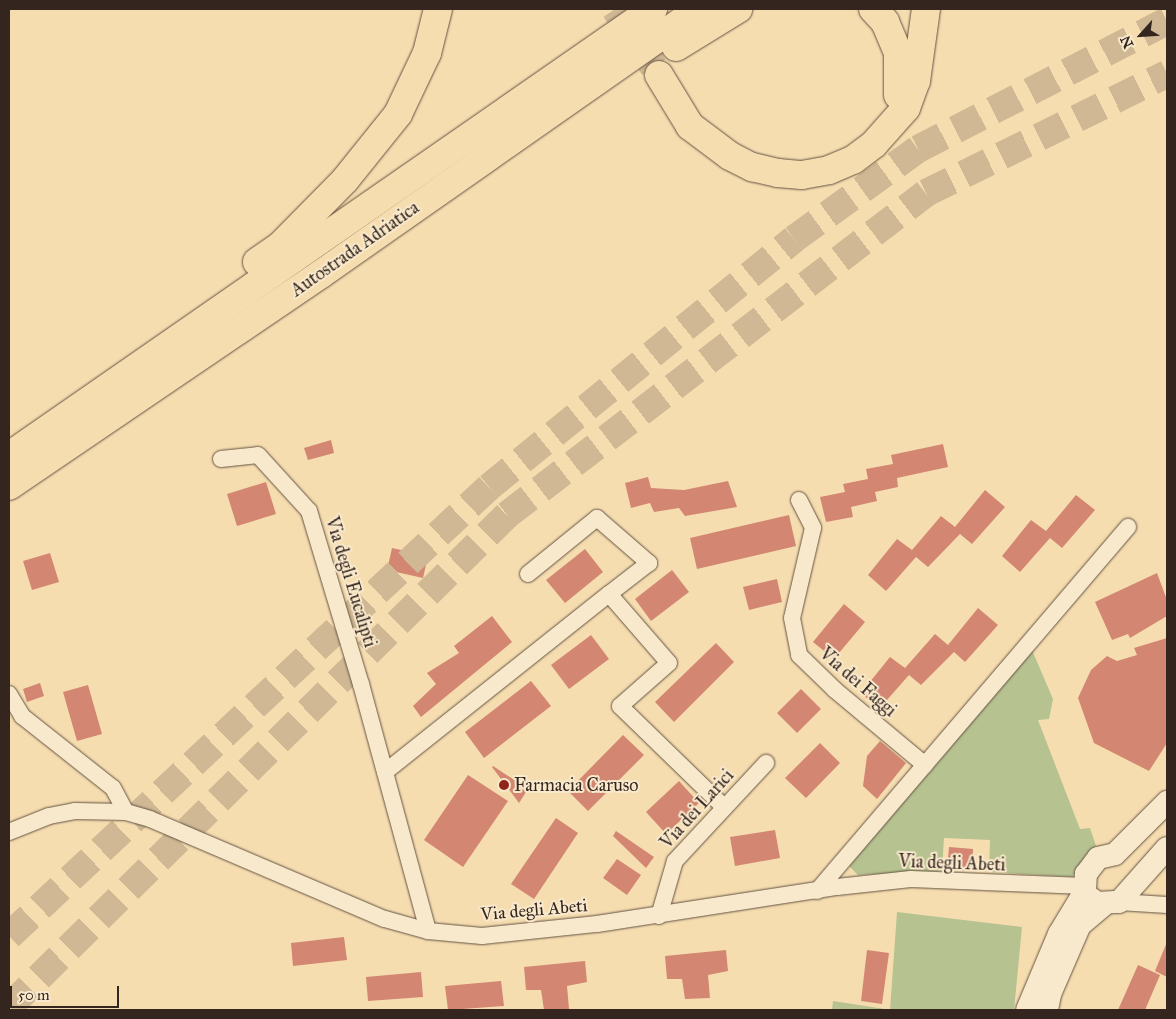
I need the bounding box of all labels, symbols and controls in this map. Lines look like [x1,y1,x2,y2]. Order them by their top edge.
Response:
north arrow [1116,10,1166,60]
text: N [1117,33,1137,51]
street label: Autostrada Adriatica [287,197,423,301]
street label: Via degli Eucalipti [321,514,381,650]
street label: Via dei Faggi [815,643,901,721]
street label: Via dei Larici [656,765,738,853]
place label: Farmacia Caruso [514,774,639,796]
marker: Farmacia Caruso [498,779,510,791]
street label: Via degli Abeti [898,850,1006,876]
street label: Via degli Abeti [480,895,588,925]
scale bar [12,976,121,1008]
text: 50 m [18,986,50,1004]

